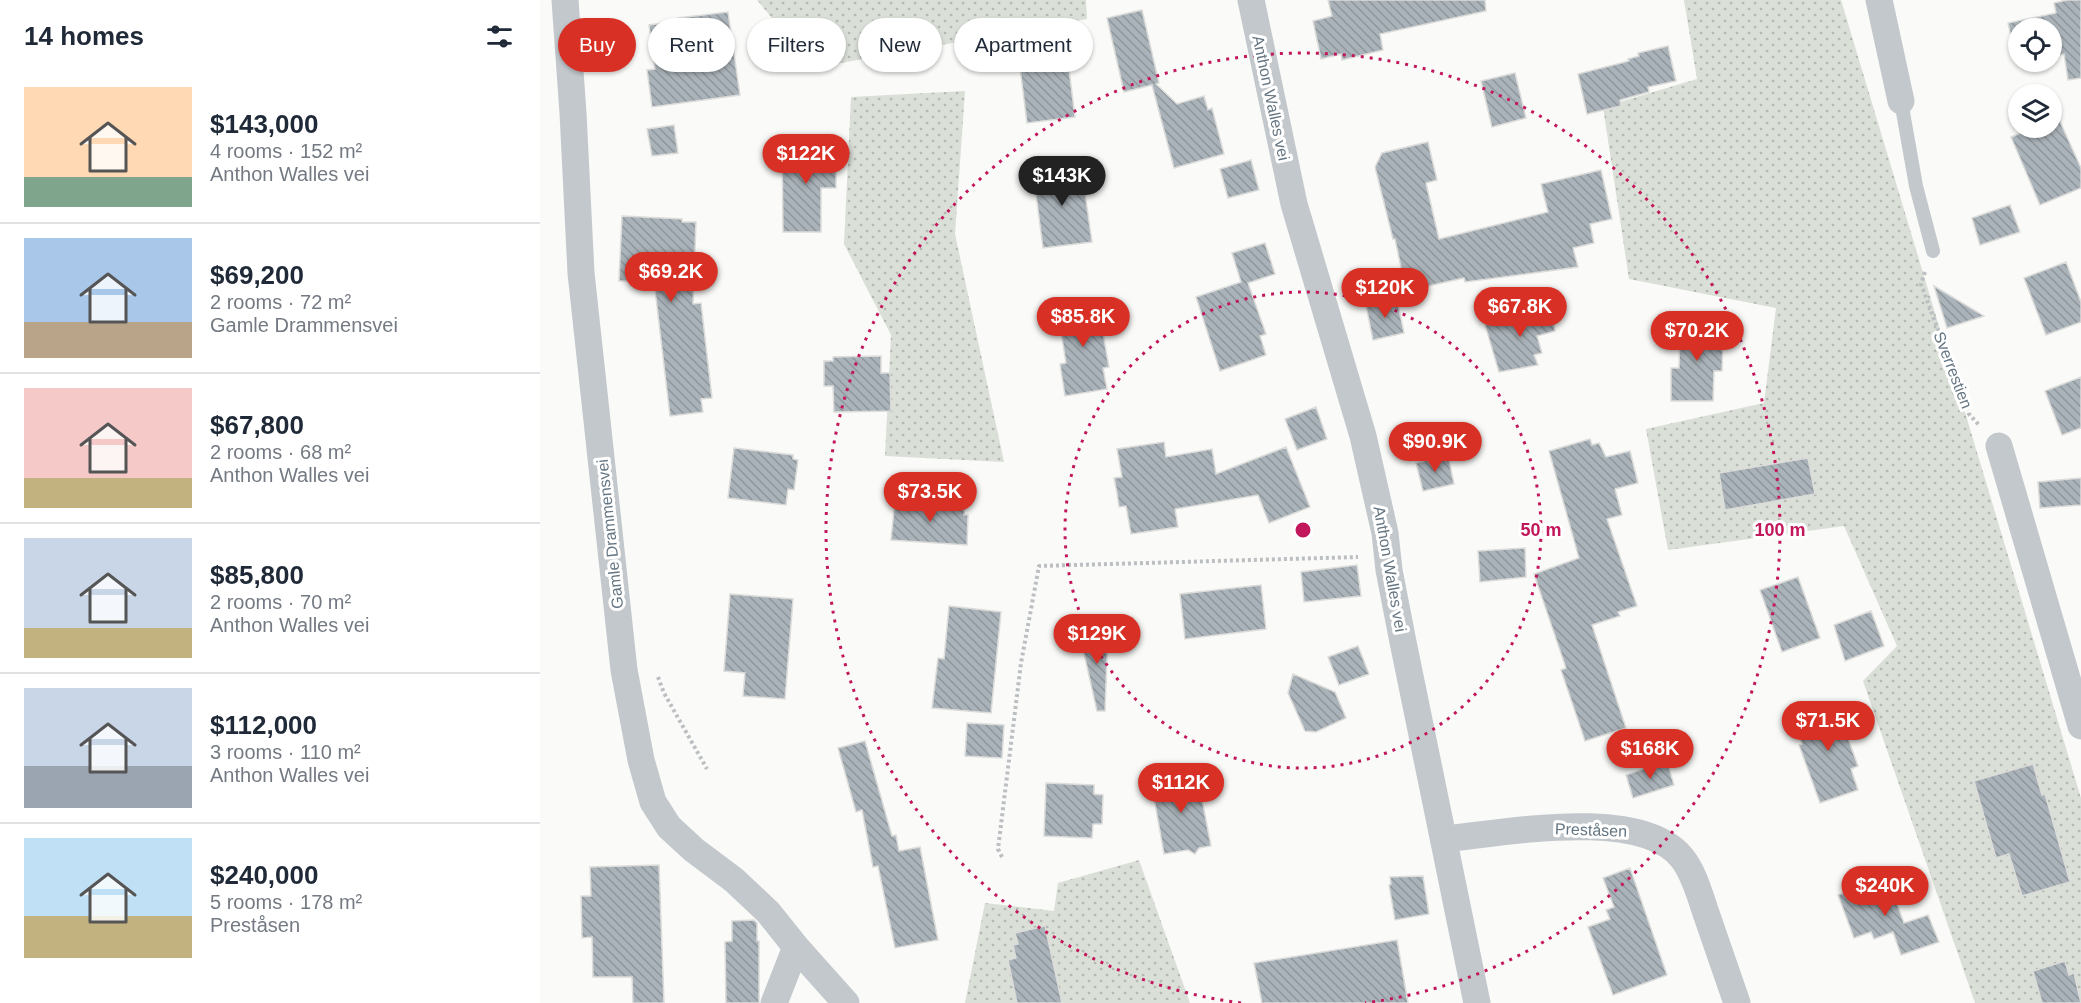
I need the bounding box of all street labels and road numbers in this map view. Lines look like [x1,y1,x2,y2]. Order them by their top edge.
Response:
street label: Anthon Walles vei [1249,34,1293,162]
street label: Sverrestien [1931,329,1975,411]
street label: Gamle Drammensvei [594,458,626,610]
street label: Anthon Walles vei [1371,505,1409,633]
street label: Preståsen [1555,820,1627,840]

